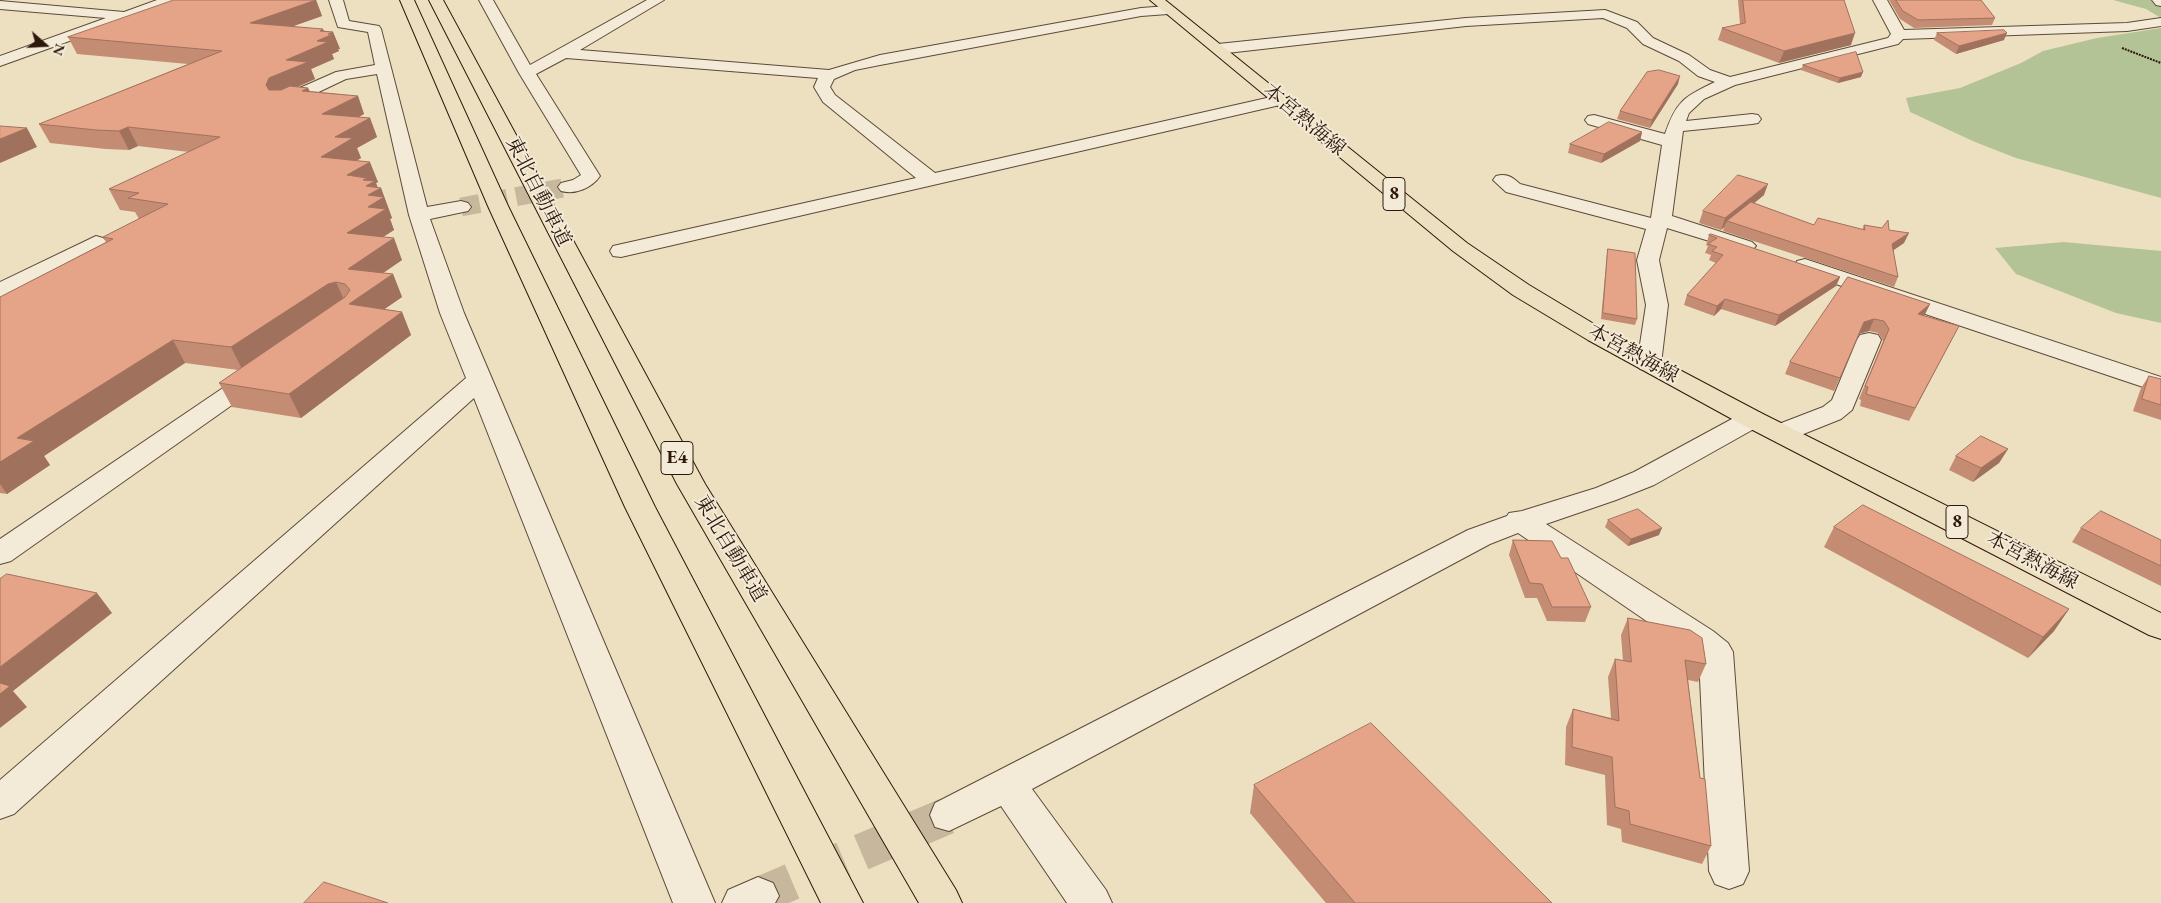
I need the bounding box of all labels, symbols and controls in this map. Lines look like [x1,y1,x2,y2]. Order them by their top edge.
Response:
north arrow [20,20,70,70]
text: N [49,42,70,58]
street label: 本宮熱海線 [1258,79,1350,161]
street label: 東北自動車道 [500,133,576,251]
road number: 8 [1383,178,1405,210]
street label: 本宮熱海線 [1583,319,1683,389]
road number: E4 [661,442,693,474]
street label: 東北自動車道 [689,491,771,607]
road number: 8 [1946,506,1968,538]
street label: 本宮熱海線 [1982,527,2082,595]

